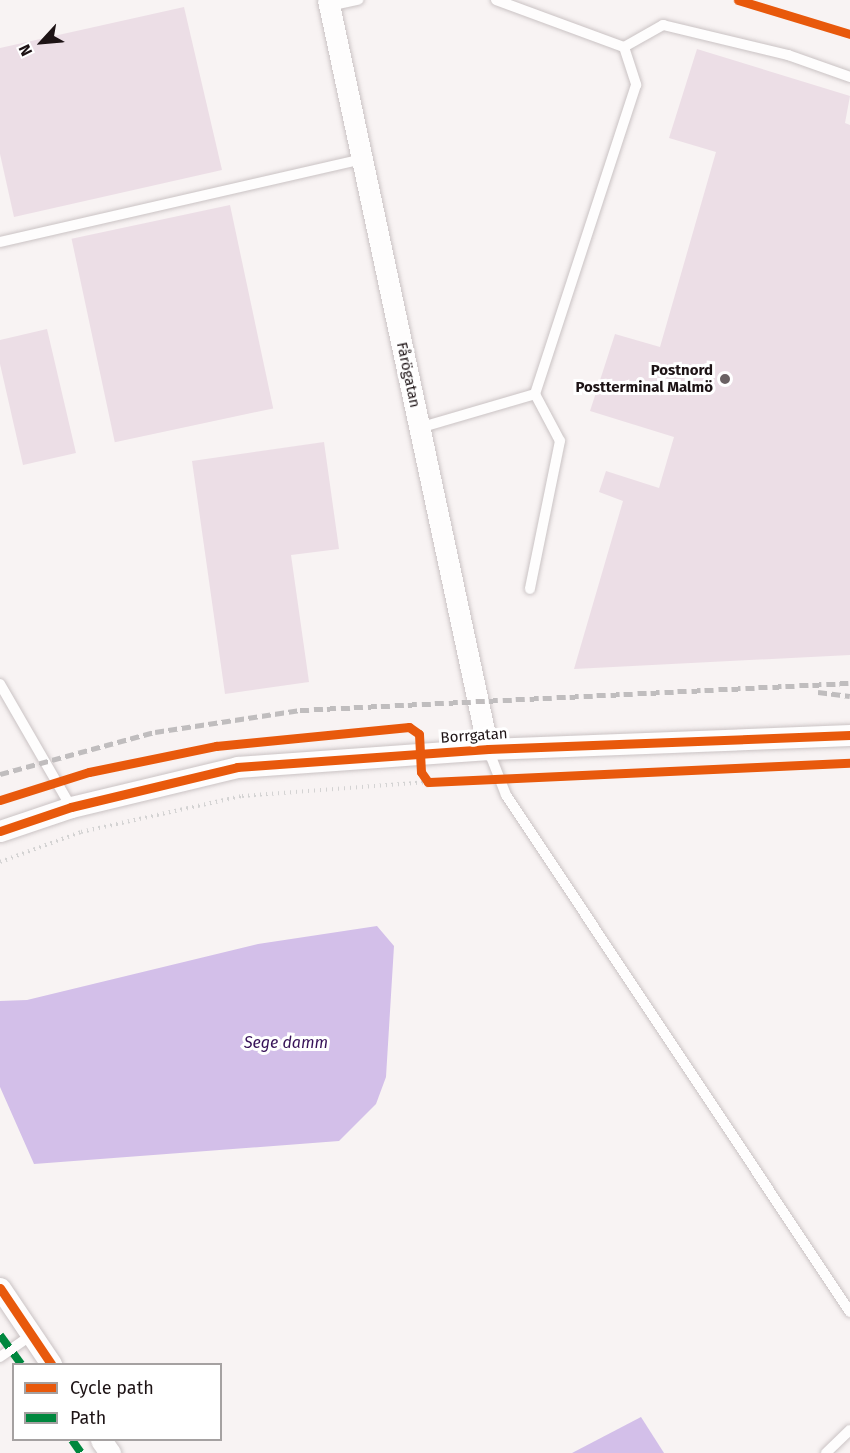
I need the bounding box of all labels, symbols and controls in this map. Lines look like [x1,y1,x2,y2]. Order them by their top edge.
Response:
north arrow [12,12,72,72]
text: N [15,41,36,59]
street label: Fårögatan [392,341,424,409]
place label: Postnord Postterminal Malmö [575,361,713,396]
marker: Postnord Postterminal Malmö [718,372,732,386]
street label: Borrgatan [440,725,508,747]
water label: Sege damm [244,1033,328,1053]
legend [12,1363,222,1441]
text: Cycle path [70,1377,154,1399]
text: Path [70,1407,106,1429]

